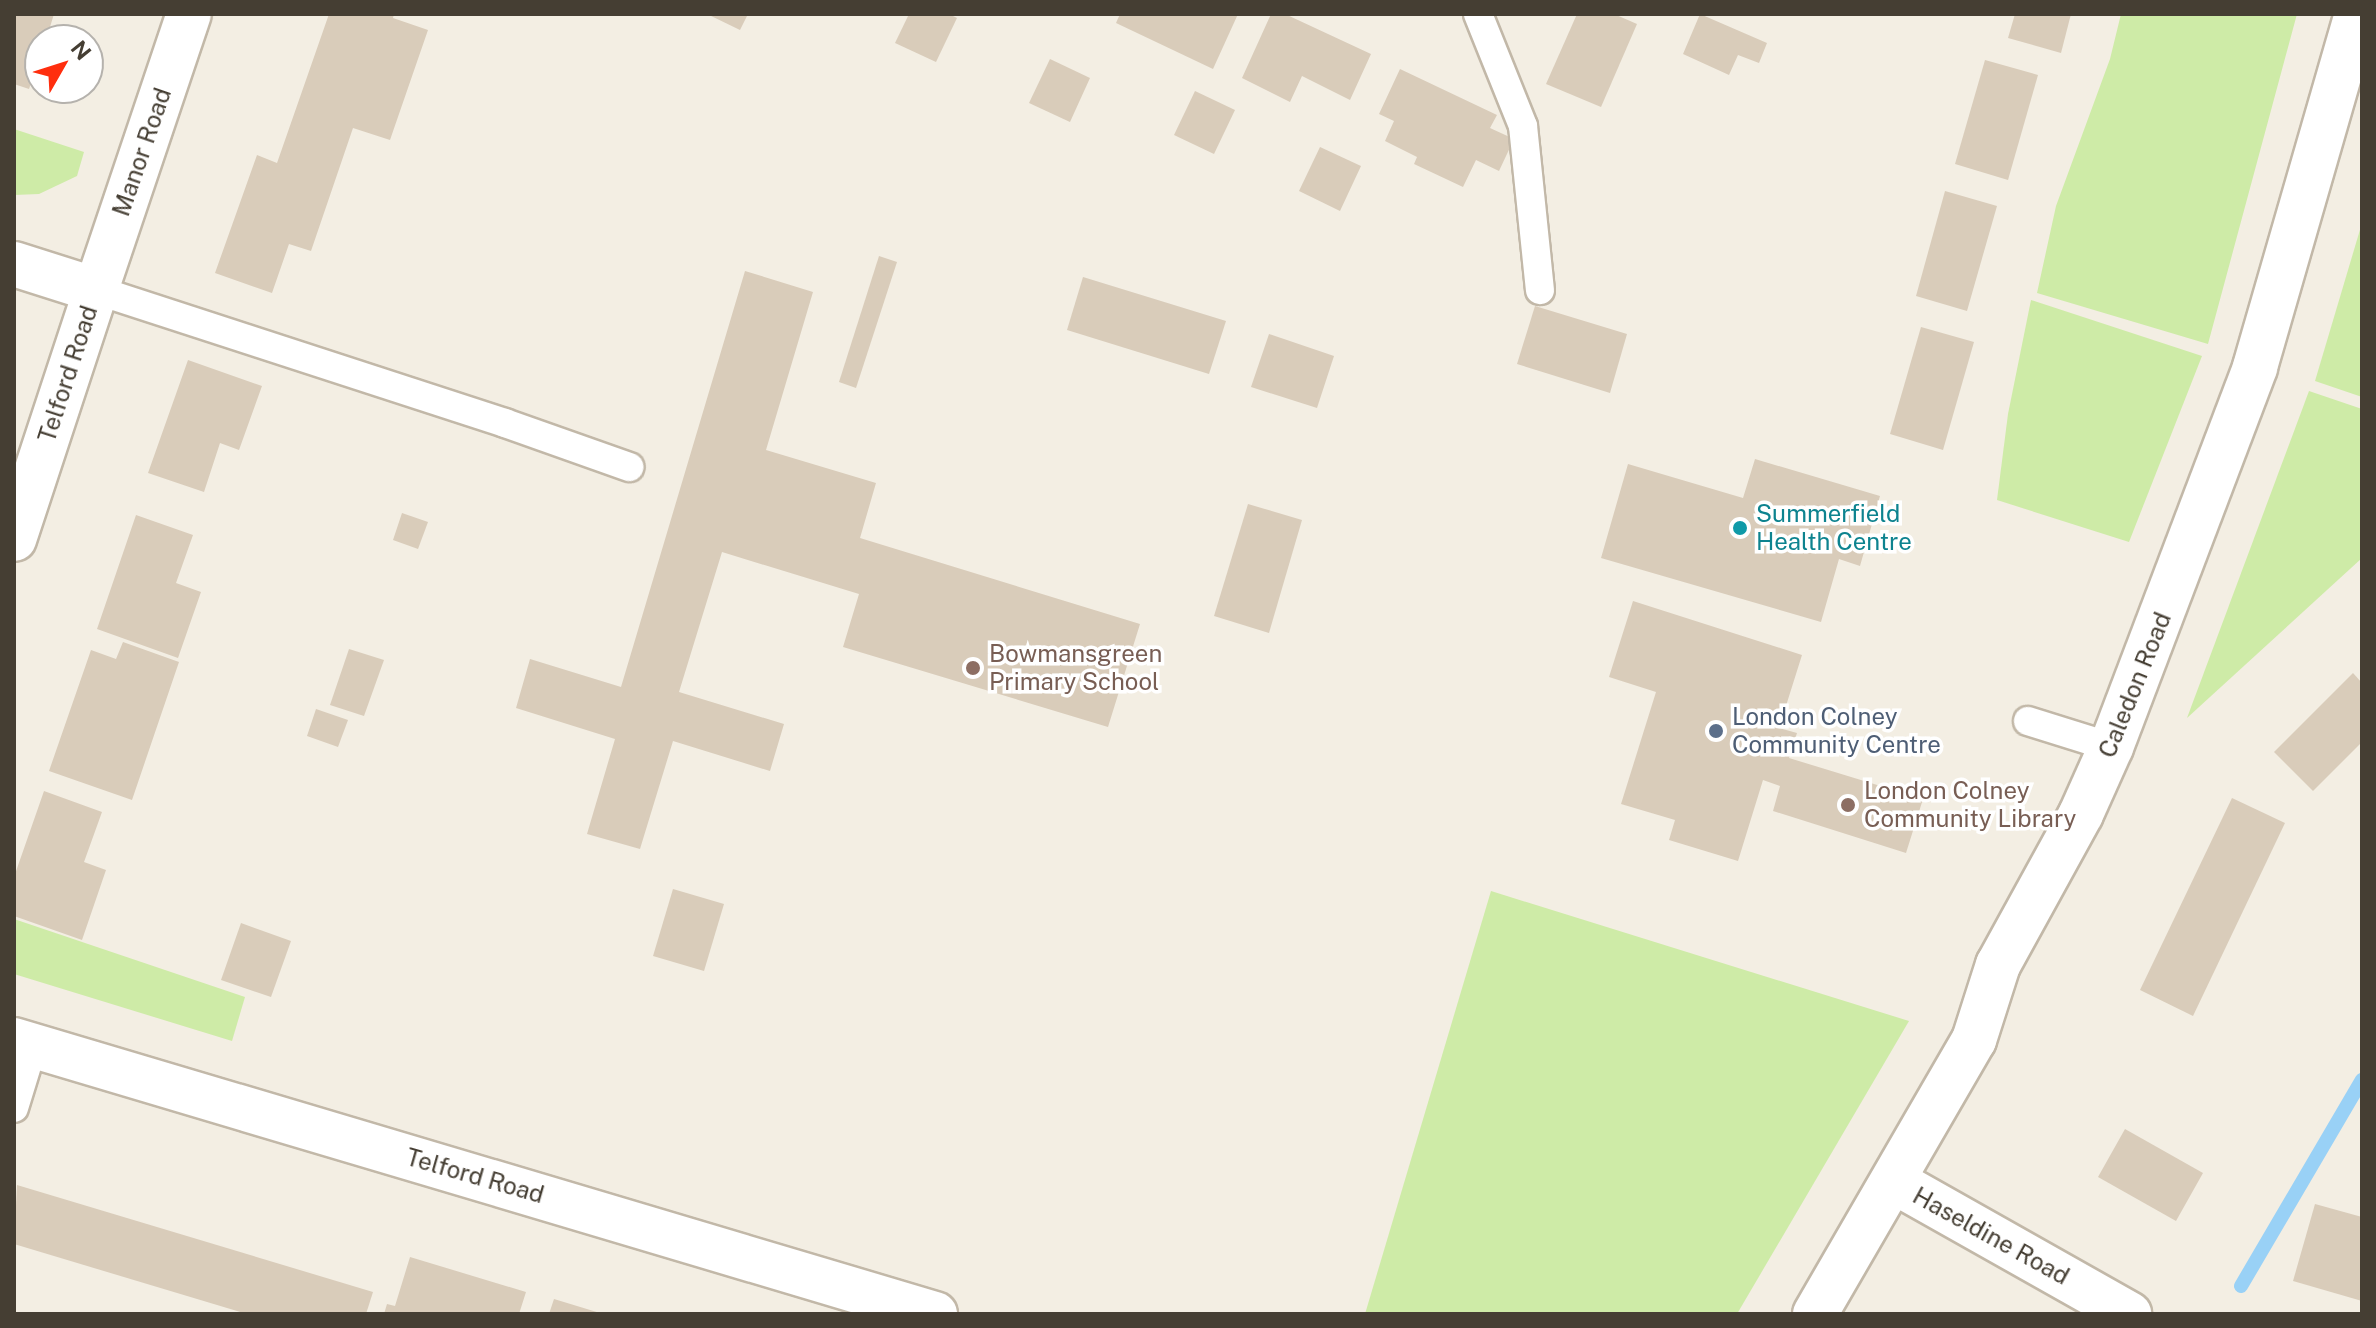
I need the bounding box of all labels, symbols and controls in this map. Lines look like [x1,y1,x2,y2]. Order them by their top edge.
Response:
north arrow [24,24,104,104]
text: N [66,35,97,65]
street label: Manor Road [107,84,177,220]
street label: Telford Road [32,302,104,446]
place label: Summerfield Health Centre [1756,500,1912,556]
marker: Summerfield Health Centre [1731,519,1749,537]
street label: Caledon Road [2093,608,2177,762]
place label: Bowmansgreen Primary School [989,640,1162,696]
marker: Bowmansgreen Primary School [964,659,982,677]
place label: London Colney Community Centre [1732,703,1941,759]
marker: London Colney Community Centre [1707,722,1725,740]
place label: London Colney Community Library [1864,777,2077,833]
marker: London Colney Community Library [1839,796,1857,814]
street label: Telford Road [403,1143,547,1209]
street label: Haseldine Road [1908,1181,2074,1291]

